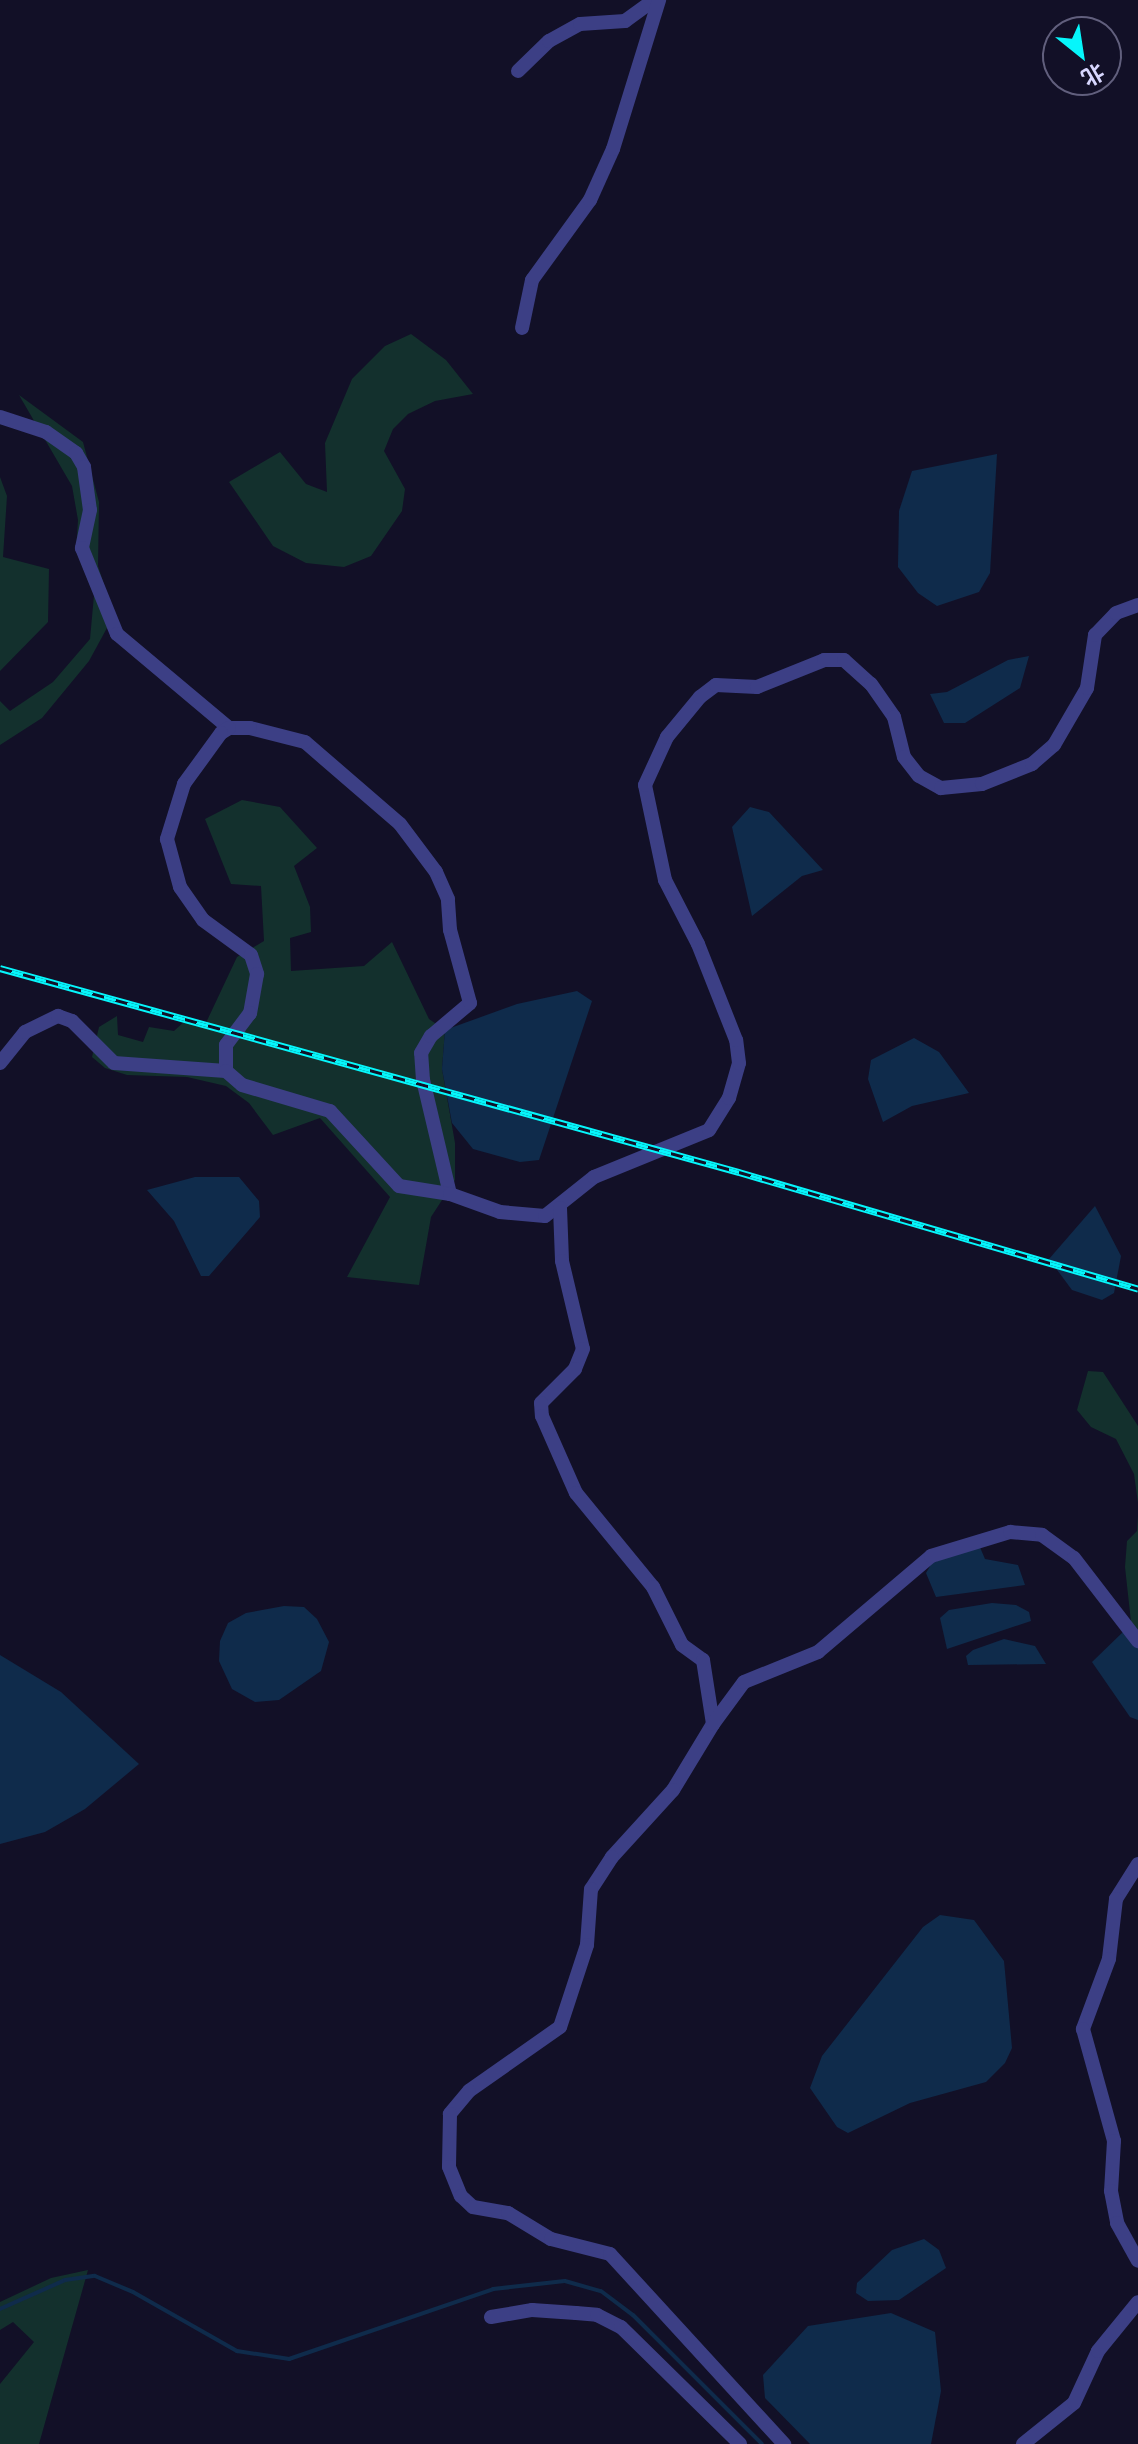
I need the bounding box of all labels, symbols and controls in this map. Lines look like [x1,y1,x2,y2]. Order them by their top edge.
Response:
north arrow [1042,16,1122,96]
text: 北 [1076,57,1110,93]

